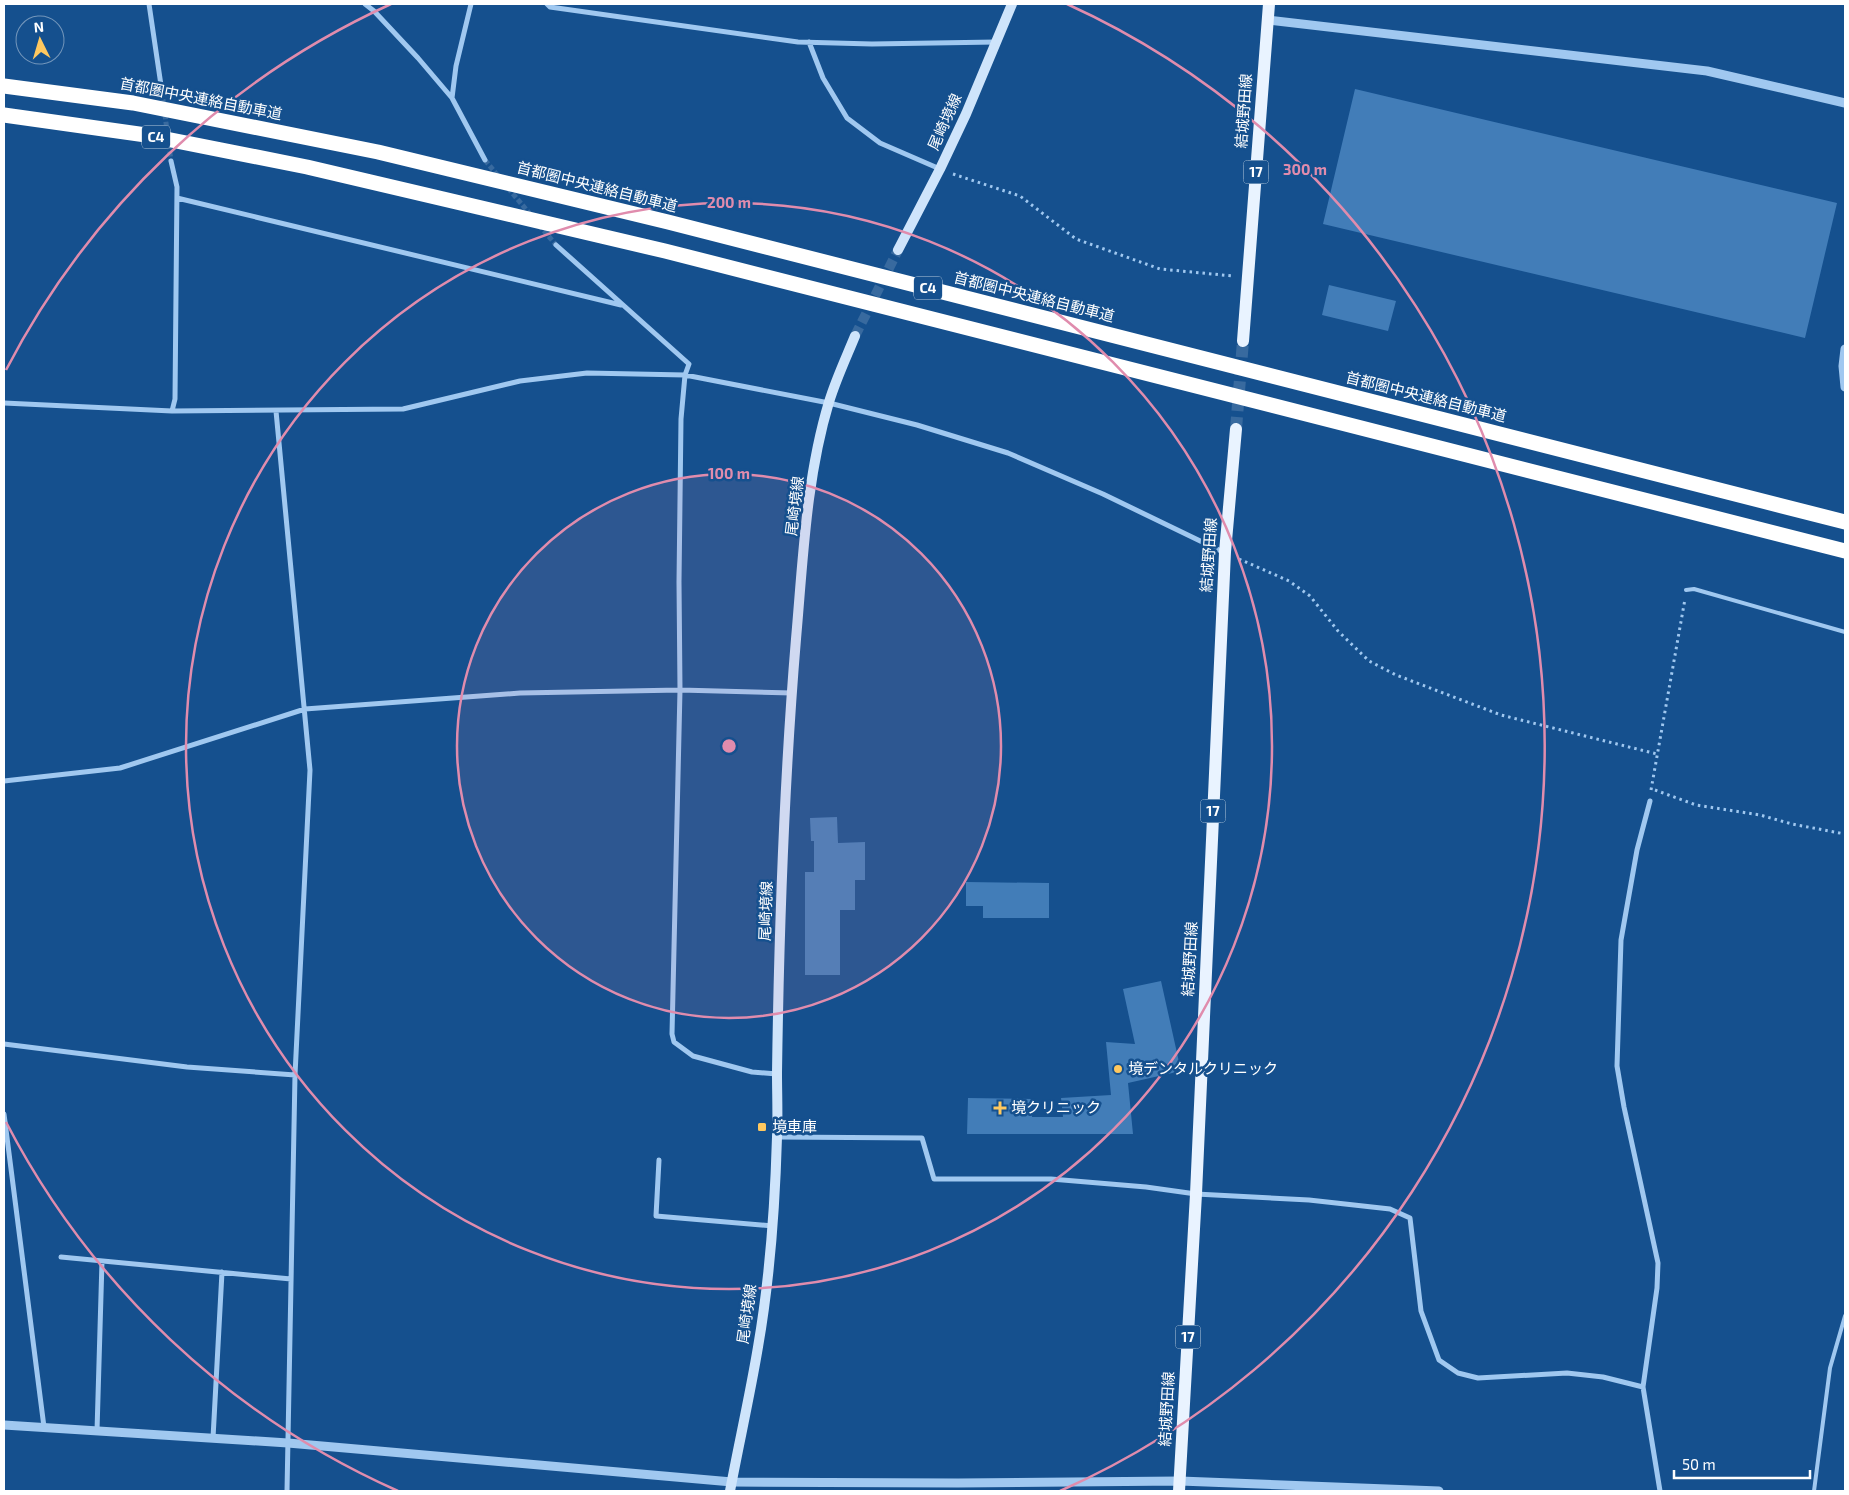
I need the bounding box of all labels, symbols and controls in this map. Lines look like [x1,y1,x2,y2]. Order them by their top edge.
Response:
north arrow [15,15,65,65]
text: N [33,18,45,35]
street label: 首都圏中央連絡自動車道 [118,73,284,123]
street label: 結城野田線 [1231,73,1255,149]
street label: 尾崎境線 [924,91,965,153]
road number: C4 [142,125,170,148]
street label: 首都圏中央連絡自動車道 [515,157,679,215]
road number: 17 [1244,160,1268,183]
text: 300 m [1283,160,1327,178]
text: 200 m [707,193,751,211]
street label: 首都圏中央連絡自動車道 [952,267,1116,325]
road number: C4 [914,276,942,300]
street label: 首都圏中央連絡自動車道 [1344,367,1508,425]
text: 100 m [708,464,750,482]
street label: 尾崎境線 [781,475,807,537]
street label: 結城野田線 [1196,517,1220,593]
centre of rings [720,737,738,755]
road number: 17 [1200,799,1226,822]
street label: 尾崎境線 [755,881,775,941]
street label: 結城野田線 [1178,921,1200,997]
place label: 境デンタルクリニック [1128,1059,1278,1077]
marker: 境デンタルクリニック [1112,1063,1124,1075]
place label: 境クリニック [1011,1098,1101,1116]
marker: 境クリニック [993,1101,1007,1115]
place label: 境車庫 [772,1117,817,1135]
marker: 境車庫 [756,1121,768,1133]
street label: 尾崎境線 [733,1283,759,1345]
road number: 17 [1176,1325,1200,1348]
street label: 結城野田線 [1155,1371,1177,1447]
scale bar [1674,1448,1810,1480]
text: 50 m [1682,1455,1716,1473]

